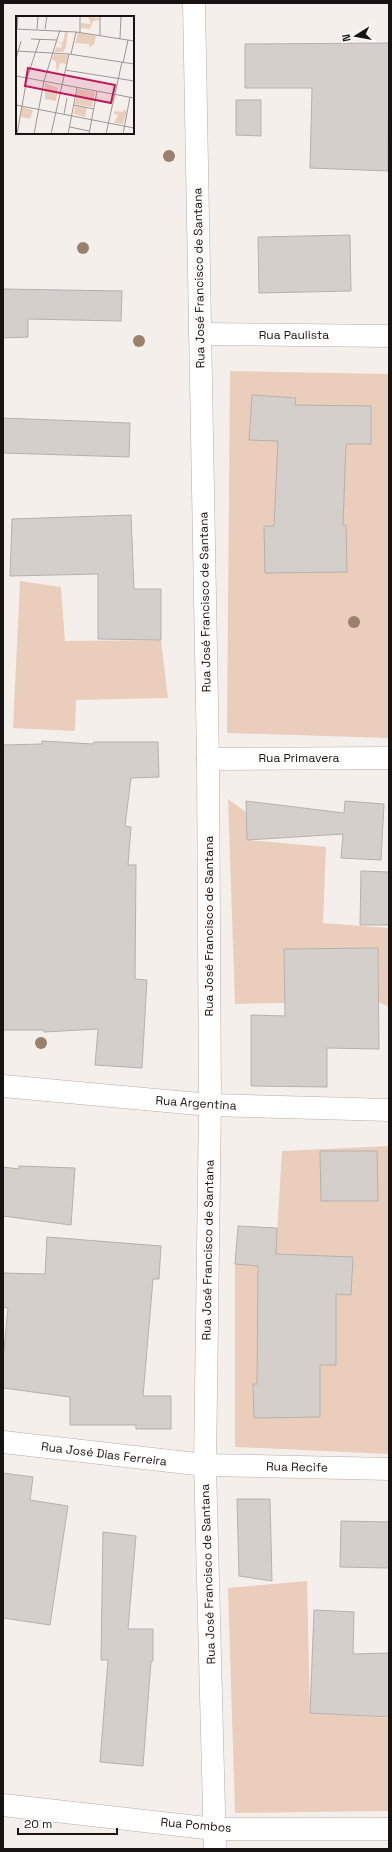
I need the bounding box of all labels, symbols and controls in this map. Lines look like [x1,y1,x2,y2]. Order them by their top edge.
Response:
inset map [16,16,134,134]
north arrow [336,16,376,56]
text: N [339,33,354,43]
street label: Rua José Francisco de Santana [189,187,209,369]
street label: Rua Paulista [259,327,329,343]
street label: Rua José Francisco de Santana [195,511,215,693]
street label: Rua Primavera [258,750,340,766]
street label: Rua José Francisco de Santana [201,836,217,1016]
street label: Rua Argentina [155,1092,237,1114]
street label: Rua José Francisco de Santana [198,1159,218,1341]
street label: Rua José Dias Ferreira [40,1438,168,1470]
street label: Rua Recife [266,1458,328,1476]
street label: Rua José Francisco de Santana [197,1483,219,1665]
scale bar [18,1810,117,1836]
street label: Rua Pombos [160,1814,232,1836]
text: 20 m [24,1816,52,1832]

